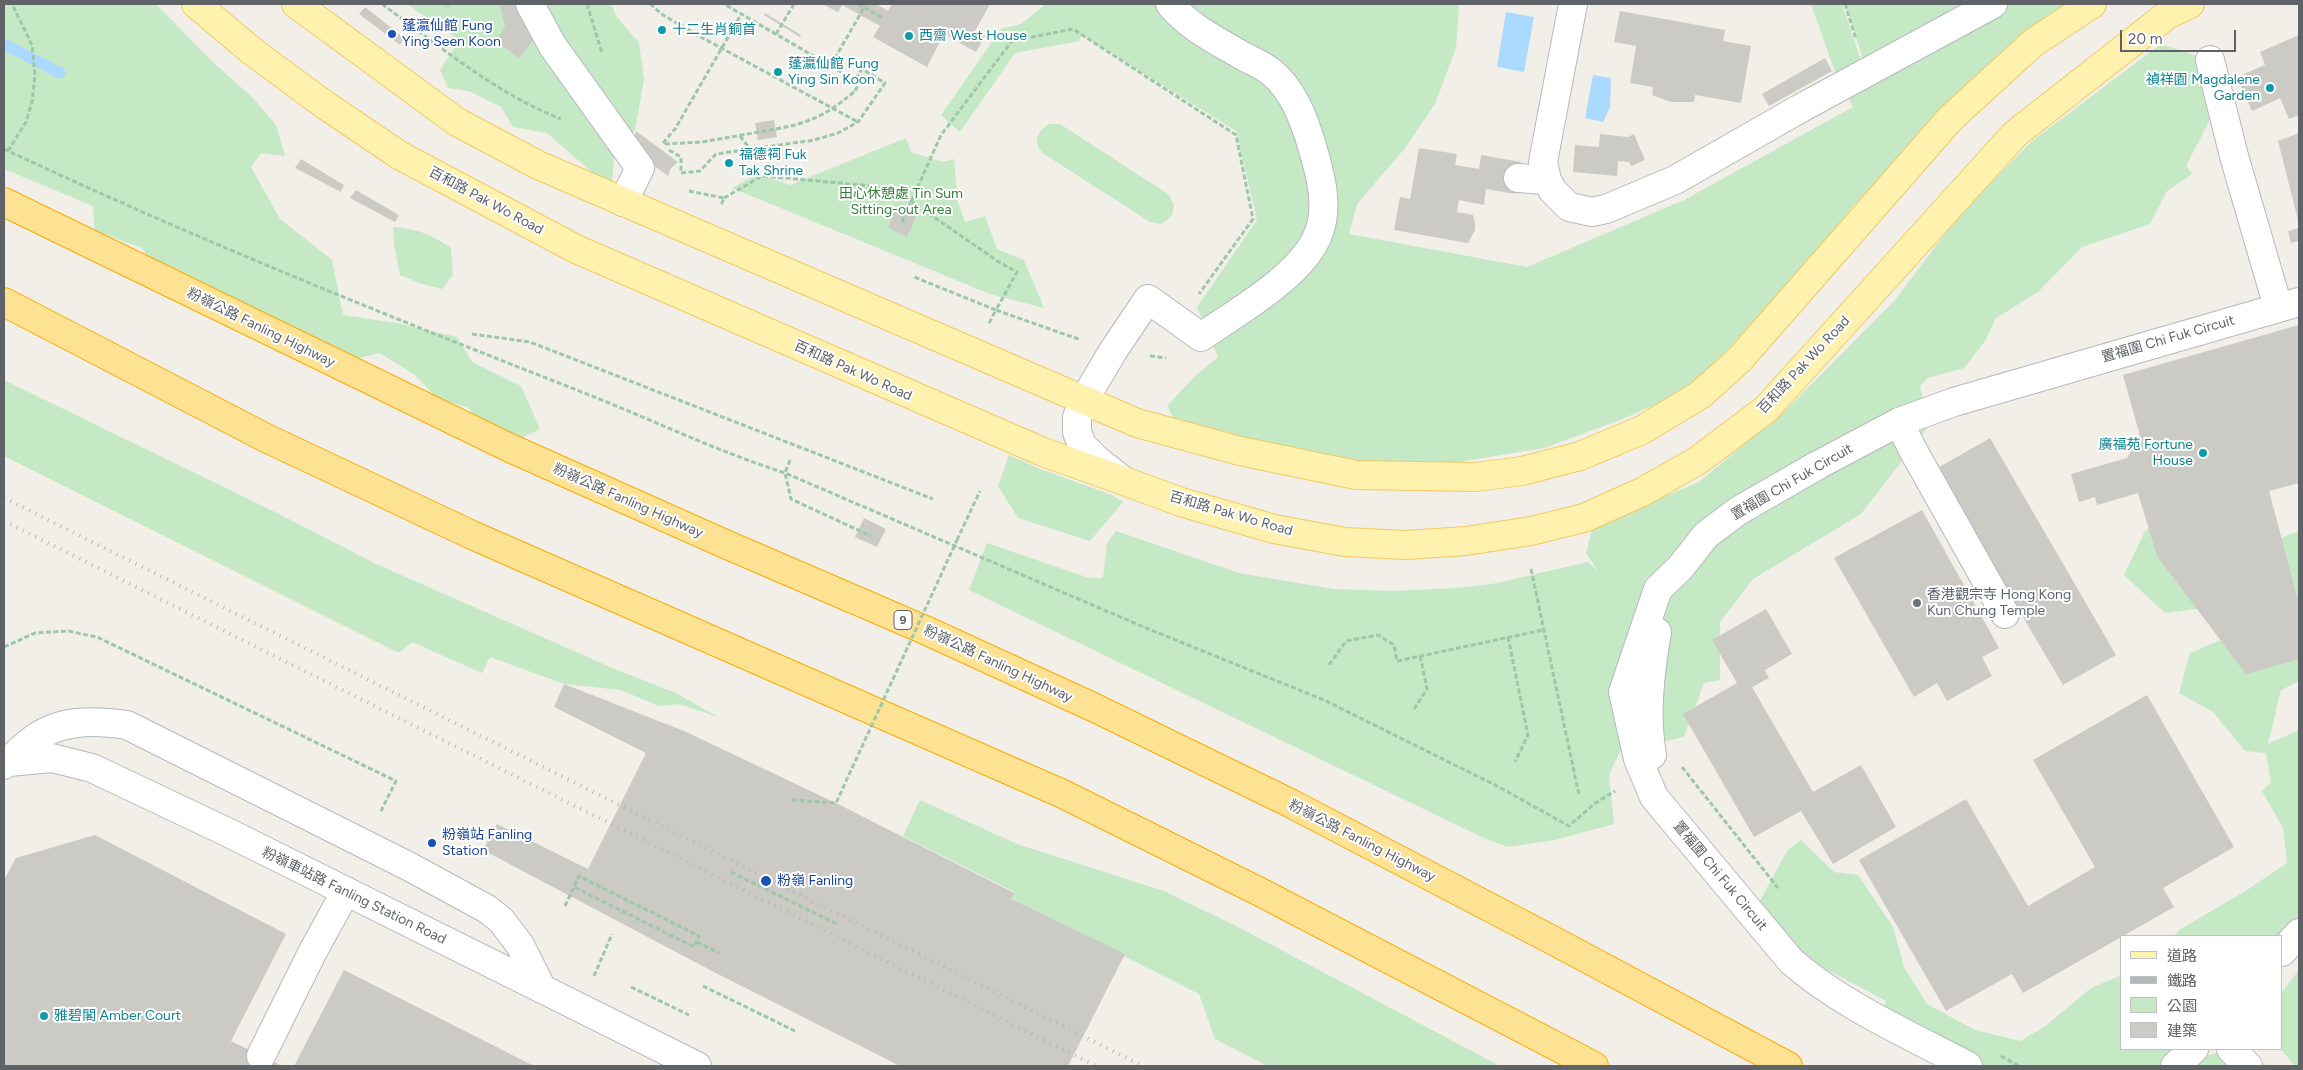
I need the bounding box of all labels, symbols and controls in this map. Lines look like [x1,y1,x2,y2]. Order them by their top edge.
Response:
place label: 蓬瀛仙館 Fung Ying Seen Koon [402,18,501,50]
scale bar [2123,20,2239,52]
place label: 十二生肖銅首 [672,22,756,38]
marker: 十二生肖銅首 [656,24,668,36]
marker: 蓬瀛仙館 Fung Ying Seen Koon [386,28,398,40]
place label: 西齋 West House [919,28,1027,44]
marker: 西齋 West House [903,30,915,42]
text: 20 m [2128,30,2162,48]
place label: 蓬瀛仙館 Fung Ying Sin Koon [788,56,879,88]
marker: 蓬瀛仙館 Fung Ying Sin Koon [772,66,784,78]
place label: 禎祥園 Magdalene Garden [2146,72,2260,104]
marker: 禎祥園 Magdalene Garden [2264,82,2276,94]
place label: 福德祠 Fuk Tak Shrine [739,147,807,180]
marker: 福德祠 Fuk Tak Shrine [723,157,735,169]
street label: 百和路 Pak Wo Road [426,164,546,238]
park label: 田心休憩處 Tin Sum Sitting-out Area [839,186,963,218]
street label: 粉嶺公路 Fanling Highway [184,285,338,371]
street label: 置福圍 Chi Fuk Circuit [2100,312,2236,366]
street label: 百和路 Pak Wo Road [1754,313,1854,417]
street label: 百和路 Pak Wo Road [791,337,915,405]
place label: 廣福苑 Fortune House [2099,437,2193,470]
street label: 置福圍 Chi Fuk Circuit [1728,440,1856,524]
marker: 廣福苑 Fortune House [2197,447,2209,459]
street label: 粉嶺公路 Fanling Highway [550,460,706,542]
street label: 百和路 Pak Wo Road [1167,488,1295,540]
place label: 香港觀宗寺 Hong Kong Kun Chung Temple [1927,587,2071,620]
marker: 香港觀宗寺 Hong Kong Kun Chung Temple [1911,597,1923,609]
road number: 9 [894,610,912,630]
street label: 粉嶺公路 Fanling Highway [921,622,1075,706]
street label: 粉嶺公路 Fanling Highway [1286,797,1438,885]
street label: 置福圍 Chi Fuk Circuit [1669,818,1771,934]
place label: 粉嶺站 Fanling Station [442,827,532,860]
marker: 粉嶺站 Fanling Station [426,837,438,849]
street label: 粉嶺車站路 Fanling Station Road [259,844,449,948]
place label: 粉嶺 Fanling [777,873,853,889]
marker: 粉嶺 Fanling [759,874,773,888]
legend [2120,935,2283,1050]
text: 道路 [2167,947,2197,965]
text: 鐵路 [2167,972,2197,990]
text: 公園 [2167,997,2197,1015]
place label: 雅碧閣 Amber Court [54,1008,181,1024]
marker: 雅碧閣 Amber Court [38,1010,50,1022]
text: 建築 [2167,1022,2197,1040]

